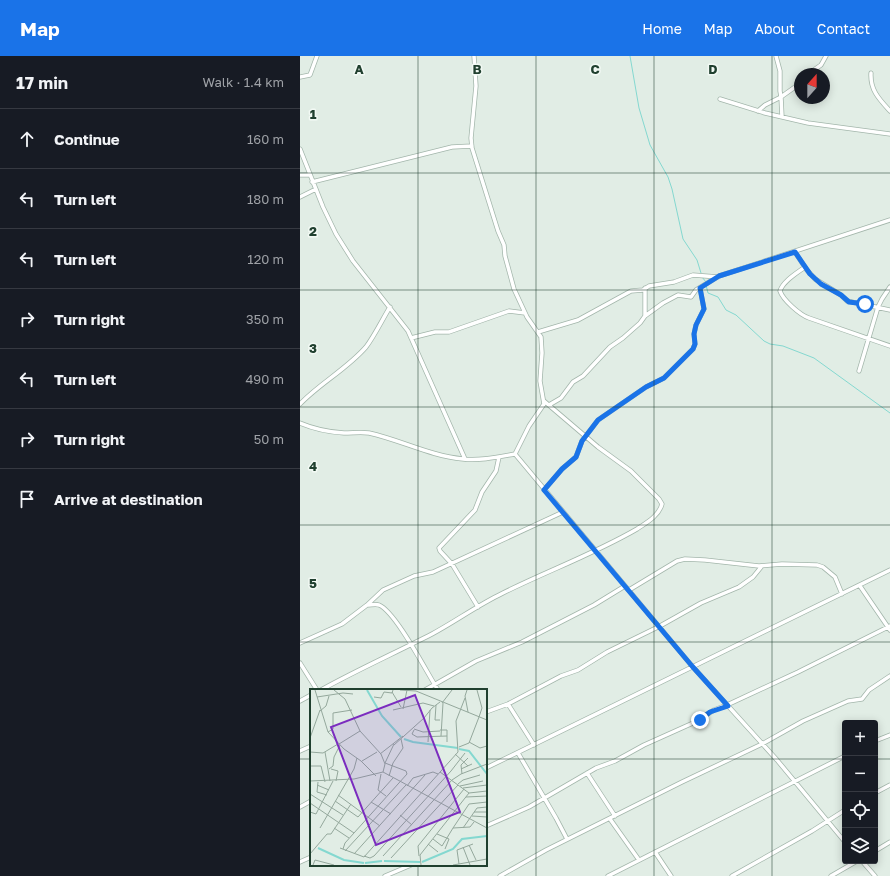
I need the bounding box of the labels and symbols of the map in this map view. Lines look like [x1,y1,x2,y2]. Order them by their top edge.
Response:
text: A [354,61,364,77]
text: B [472,61,482,77]
text: C [590,61,600,77]
text: D [708,61,718,77]
north arrow [794,68,830,104]
text: 1 [310,106,317,122]
text: 2 [309,223,317,239]
route start [856,295,874,313]
text: 3 [309,340,317,356]
text: 4 [309,458,317,474]
text: 5 [309,575,317,591]
inset map [310,689,487,866]
route end [691,711,709,729]

